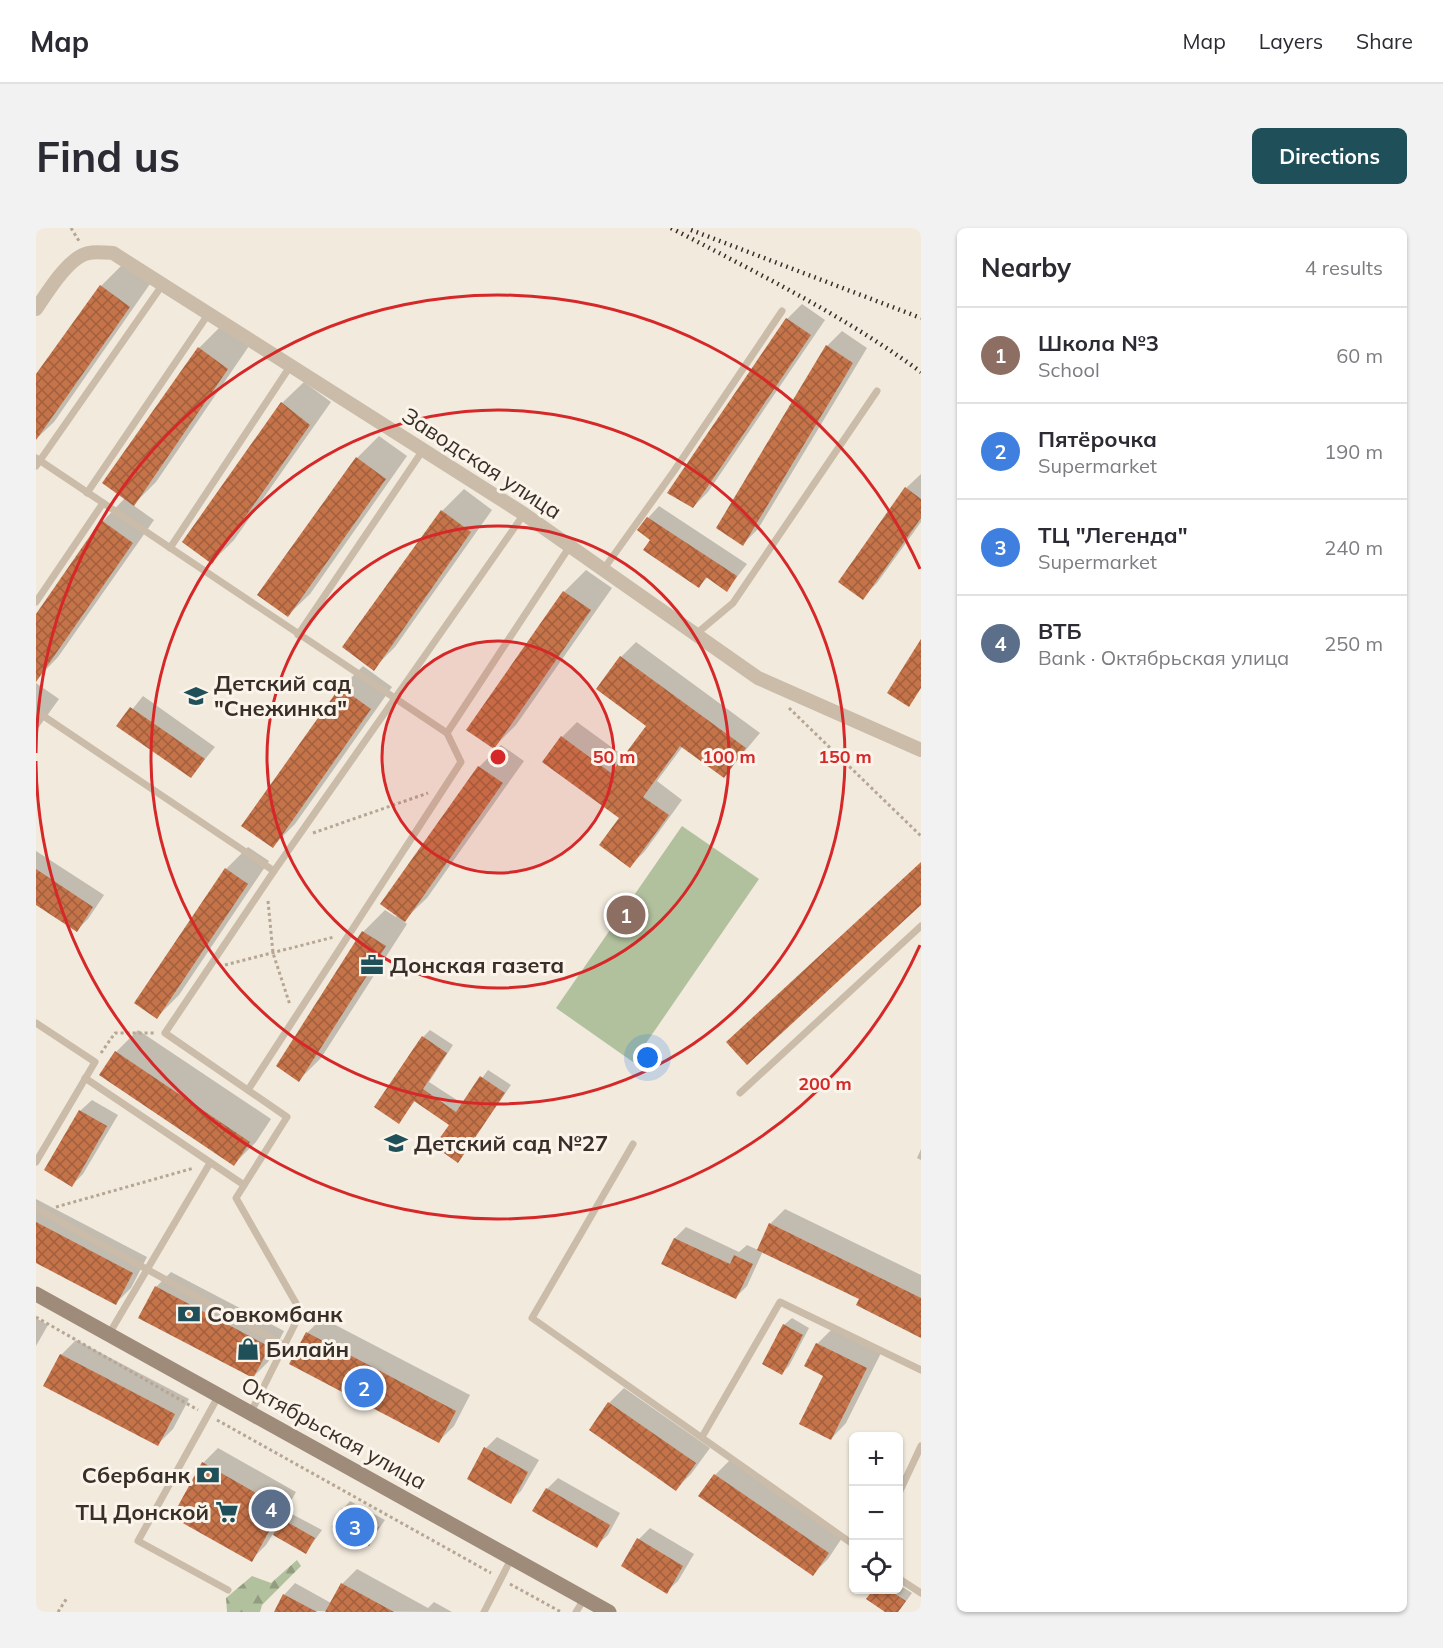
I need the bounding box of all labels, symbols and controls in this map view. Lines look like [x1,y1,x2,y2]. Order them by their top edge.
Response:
text: Map [30,24,89,59]
text: Map [1183,28,1226,54]
text: Layers [1259,28,1323,54]
text: Share [1356,28,1413,54]
button: Directions [1252,128,1407,184]
text: Find us [36,130,180,183]
text: Nearby [981,251,1071,284]
text: 4 results [1305,255,1383,280]
text: Школа №3 [1038,329,1159,357]
text: 1 [995,343,1007,368]
text: 60 m [1336,343,1383,368]
text: School [1038,357,1100,382]
street label: Заводская улица [397,401,567,525]
text: Пятёрочка [1038,425,1157,453]
text: 2 [995,439,1007,464]
text: 190 m [1324,439,1383,464]
text: Supermarket [1038,453,1157,478]
text: ТЦ "Легенда" [1038,521,1188,549]
text: 3 [995,535,1007,560]
text: 240 m [1324,535,1383,560]
text: Supermarket [1038,549,1157,574]
text: ВТБ [1038,617,1082,645]
text: 4 [995,631,1007,656]
text: 250 m [1324,631,1383,656]
text: Bank · Октябрьская улица [1038,645,1289,670]
place label: Детский сад "Снежинка" [214,669,351,722]
school or university icon: Детский сад "Снежинка" [183,683,209,709]
text: 50 m [593,745,635,768]
text: 100 m [702,745,756,768]
text: 150 m [818,745,872,768]
centre of rings [488,747,508,767]
pin: 1 [606,892,646,938]
place label: Донская газета [390,951,564,979]
office icon: Донская газета [359,952,385,978]
your location [633,1043,662,1072]
text: 200 m [798,1072,852,1095]
place label: Детский сад №27 [414,1129,608,1157]
school or university icon: Детский сад №27 [383,1130,409,1156]
place label: Совкомбанк [207,1300,343,1328]
bank icon: Совкомбанк [176,1301,202,1327]
place label: Билайн [266,1335,349,1363]
shop icon: Билайн [235,1336,261,1362]
pin: 2 [344,1366,384,1410]
street label: Октябрьская улица [236,1370,432,1496]
map controls [849,1432,903,1594]
button: + [849,1432,903,1486]
place label: Сбербанк [82,1461,190,1489]
bank icon: Сбербанк [195,1462,221,1488]
pin: 4 [252,1486,290,1532]
button: − [849,1486,903,1540]
place label: ТЦ Донской [75,1498,209,1526]
supermarket icon: ТЦ Донской [214,1499,240,1525]
pin: 3 [336,1504,374,1550]
button: locate [849,1540,903,1594]

